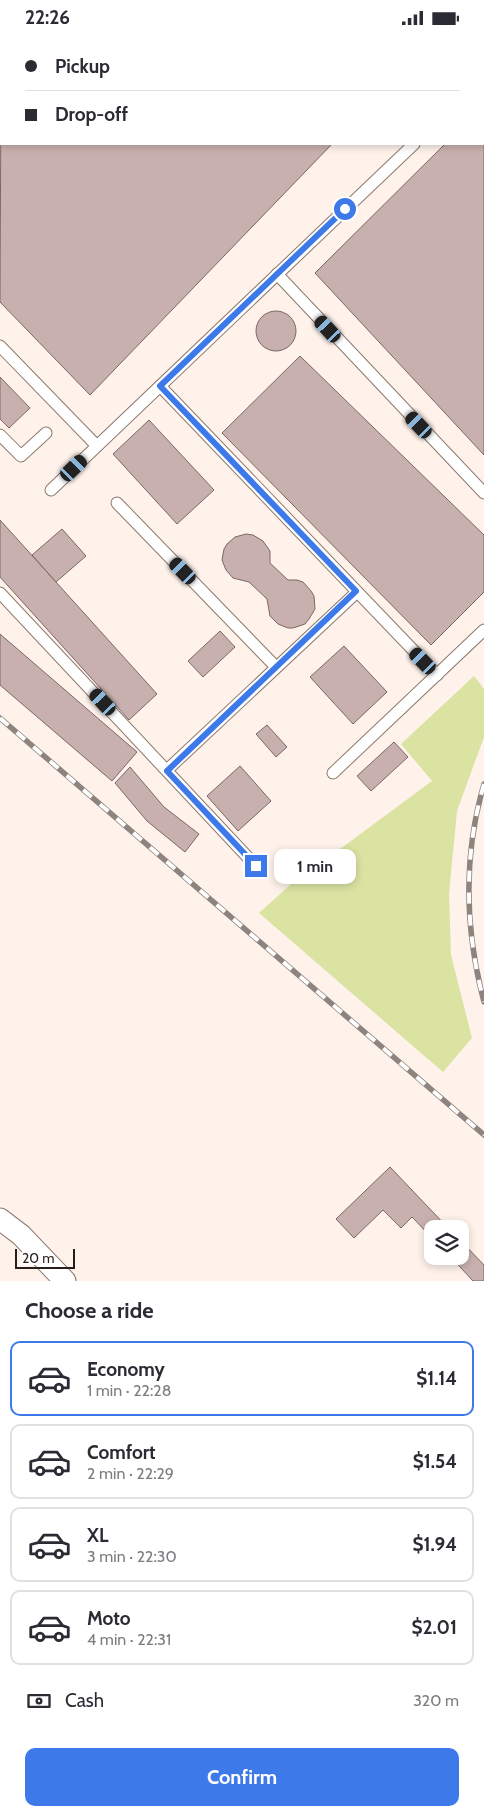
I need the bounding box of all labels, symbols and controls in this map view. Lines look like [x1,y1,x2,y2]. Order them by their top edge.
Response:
text: 22:26 [25,6,70,29]
text: Pickup [55,55,110,78]
text: Drop-off [55,103,128,126]
route start [334,198,356,220]
car [312,313,343,345]
car [403,409,434,441]
car [57,452,90,484]
car [167,555,198,587]
car [407,645,438,677]
car [87,686,118,718]
callout: 1 min [274,849,356,883]
route end [245,855,267,877]
text: 1 min [297,857,333,876]
map controls [424,1220,469,1265]
button: layers [424,1220,469,1265]
scale bar [15,1246,75,1269]
text: 20 m [22,1249,55,1267]
text: Choose a ride [25,1297,154,1324]
icon: car [27,1356,72,1401]
text: Economy [87,1358,165,1381]
text: $1.14 [416,1367,457,1390]
text: 1 min · 22:28 [87,1381,171,1400]
icon: car [27,1439,72,1484]
text: Comfort [87,1441,156,1464]
text: $1.54 [413,1450,457,1473]
text: 2 min · 22:29 [87,1464,174,1483]
icon: car [27,1522,72,1567]
text: XL [87,1524,108,1547]
text: $1.94 [413,1533,457,1556]
text: 3 min · 22:30 [87,1547,177,1566]
icon: car [27,1605,72,1650]
text: Moto [87,1607,131,1630]
text: $2.01 [411,1616,457,1639]
text: 4 min · 22:31 [87,1630,171,1649]
icon: cash [25,1687,53,1715]
text: Cash [65,1689,104,1712]
text: 320 m [413,1691,459,1710]
button: Confirm [25,1748,459,1806]

